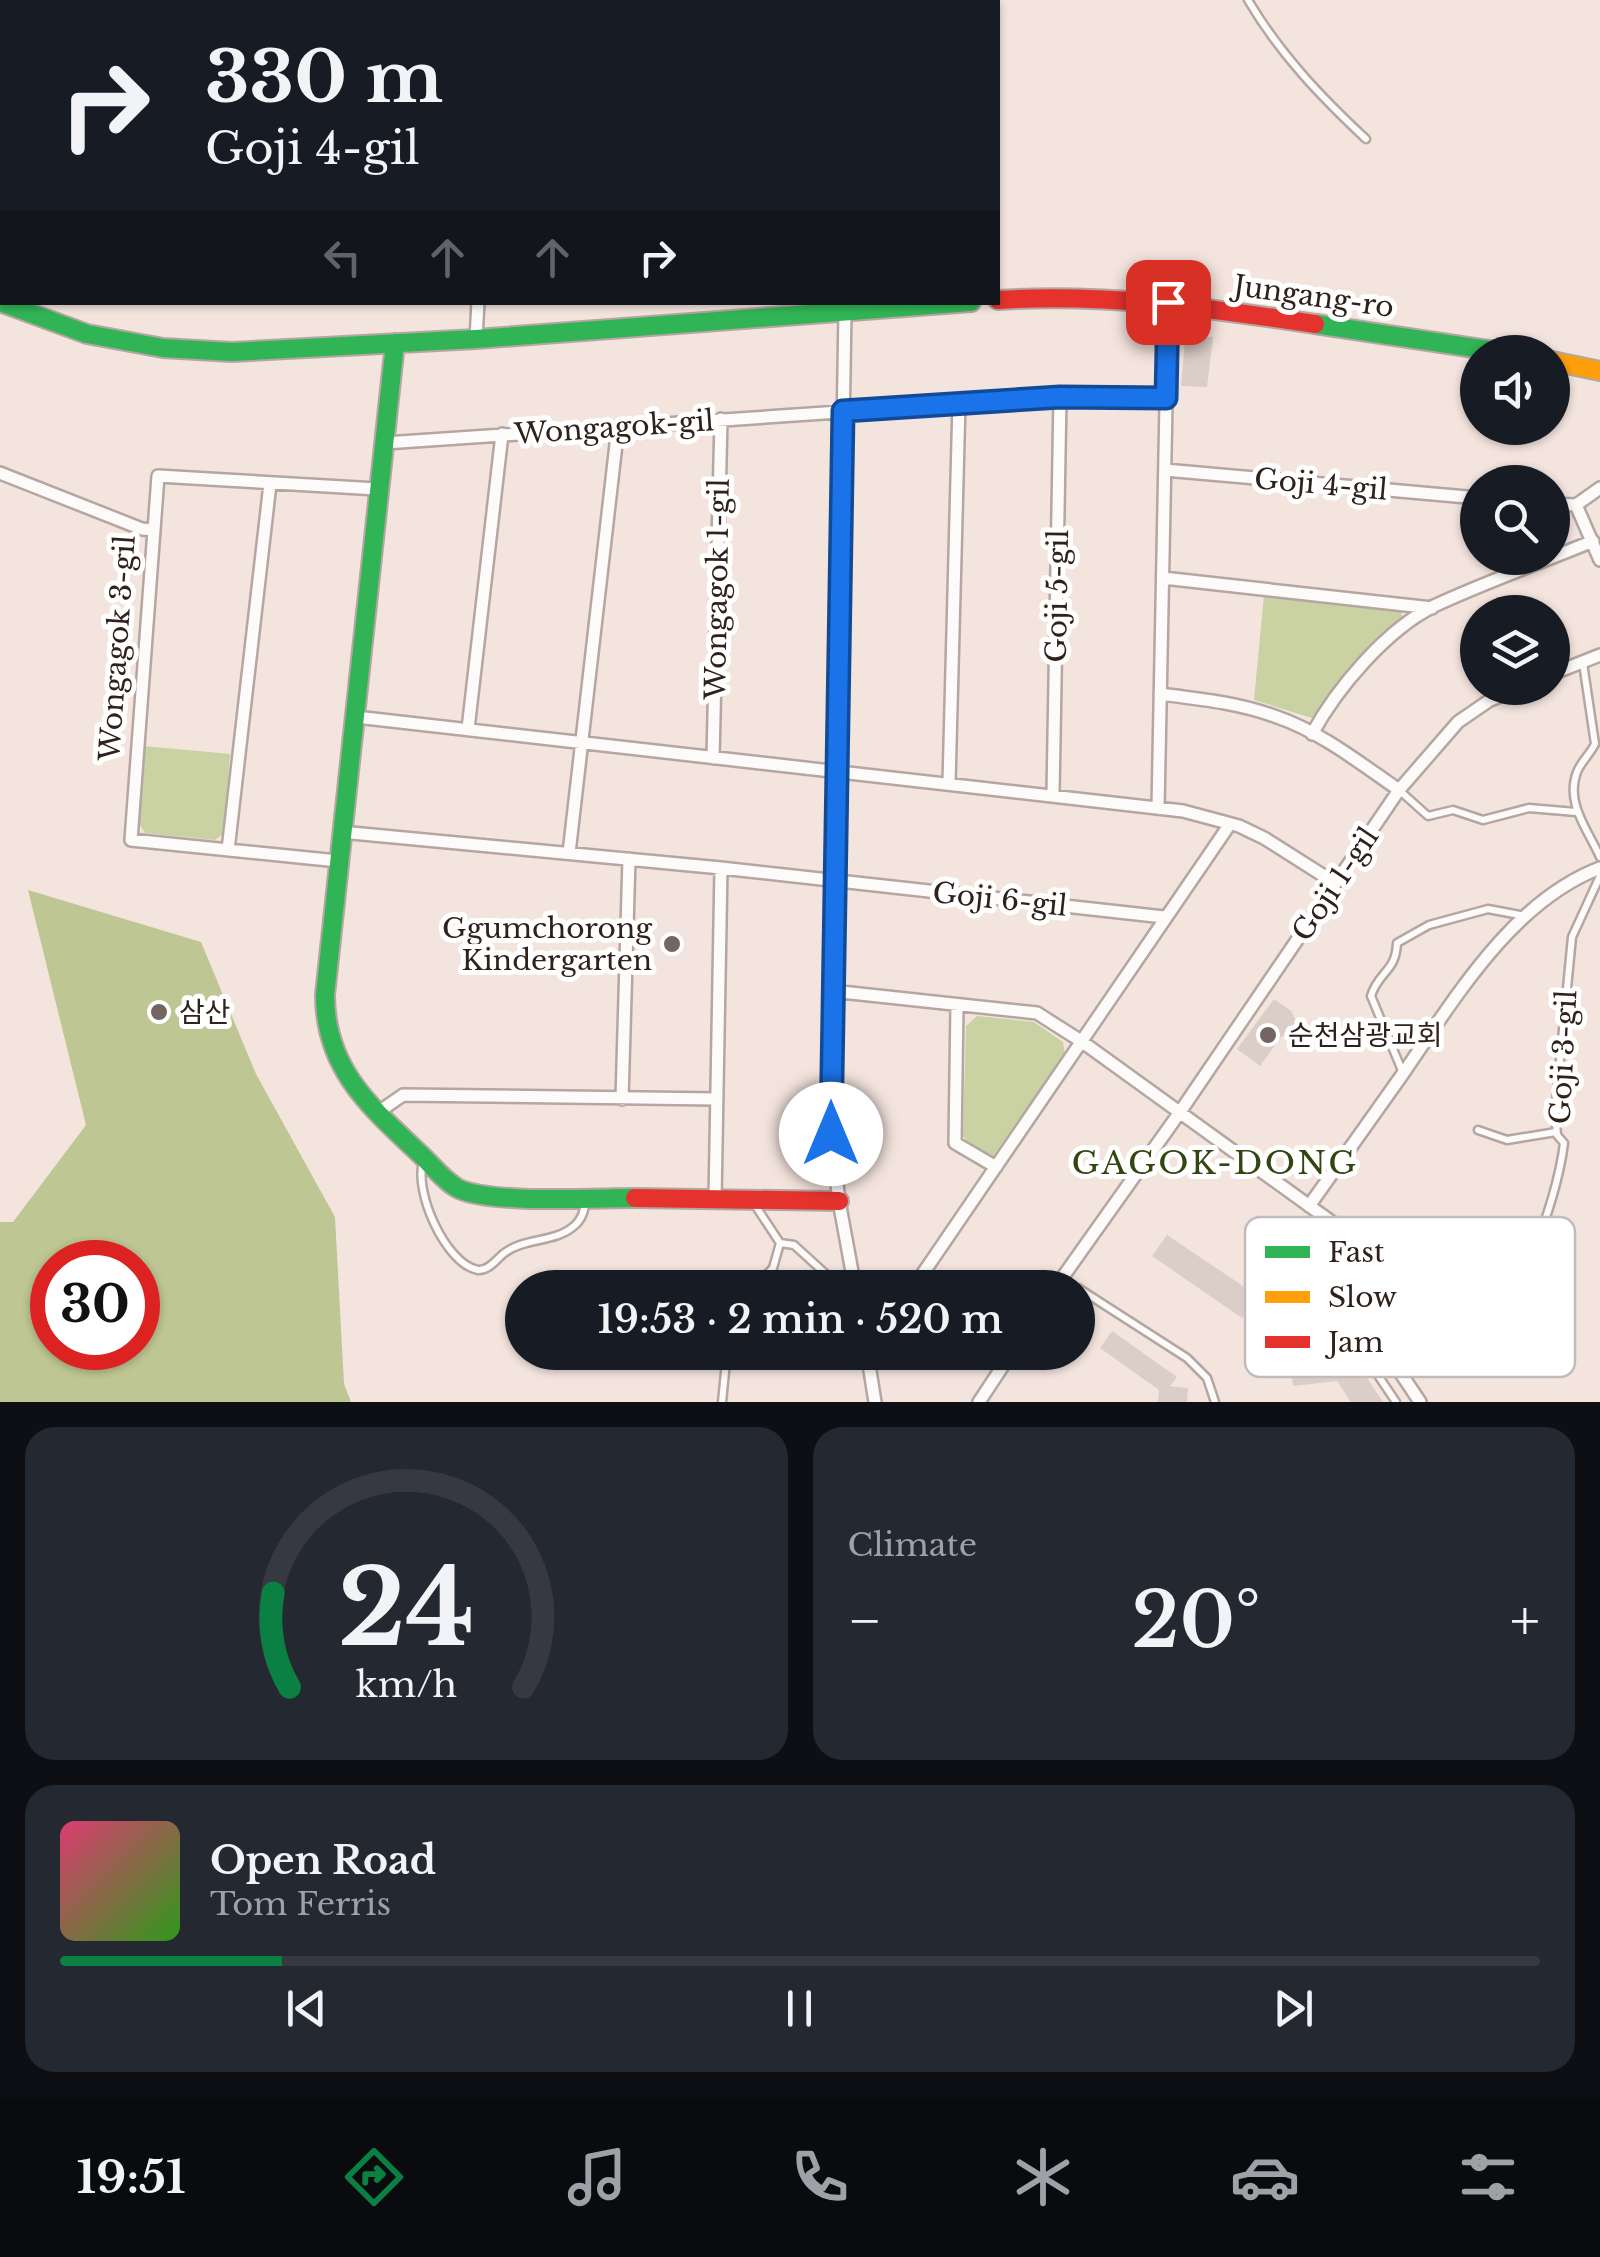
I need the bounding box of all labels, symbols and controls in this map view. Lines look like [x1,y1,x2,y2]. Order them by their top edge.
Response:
text: 330 m [205,34,443,121]
icon: right [40,40,170,170]
text: Goji 4-gil [205,120,420,176]
icon: left [315,230,370,285]
icon: ahead [420,230,475,285]
icon: ahead [525,230,580,285]
icon: right [630,230,685,285]
pin [1126,260,1211,345]
street label: Jungang-ro [1228,267,1396,325]
icon: arrive [1141,275,1196,330]
map controls [1460,335,1570,705]
button: sound [1460,335,1570,445]
street label: Wongagok-gil [512,403,715,452]
street label: Goji 4-gil [1253,461,1389,508]
button: search [1460,465,1570,575]
street label: Wongagok 1-gil [698,478,737,701]
street label: Goji 5-gil [1039,529,1076,663]
street label: Wongagok 3-gil [92,534,143,763]
button: layers [1460,595,1570,705]
street label: Goji 1-gil [1285,821,1386,948]
street label: Goji 6-gil [931,875,1069,924]
place label: Ggumchorong Kindergarten [442,911,653,978]
marker: Ggumchorong Kindergarten [661,933,683,955]
street label: Goji 3-gil [1543,989,1584,1125]
place label: 삼산 [179,995,231,1030]
marker: 삼산 [148,1001,170,1023]
place label: 순천삼광교회 [1288,1018,1443,1053]
marker: 순천삼광교회 [1257,1024,1279,1046]
position arrow [779,1082,883,1186]
district label: GAGOK-DONG [1072,1143,1359,1183]
legend [1245,1217,1575,1377]
text: Fast [1328,1235,1385,1270]
speed limit sign: 30 [30,1240,160,1370]
text: Slow [1328,1280,1397,1315]
text: 19:53 · 2 min · 520 m [597,1296,1003,1343]
text: Jam [1324,1325,1384,1360]
text: Climate [848,1525,977,1565]
text: 24 [338,1544,475,1673]
text: 20° [1132,1574,1261,1667]
text: − [848,1587,882,1655]
text: + [1510,1587,1540,1655]
text: km/h [356,1662,457,1707]
text: Open Road [210,1837,436,1884]
text: Tom Ferris [210,1884,391,1924]
icon: previous [279,1981,334,2036]
icon: pause [772,1981,827,2036]
icon: next [1266,1981,1321,2036]
icon: directions [339,2142,409,2212]
icon: music [562,2142,632,2212]
icon: phone [785,2142,855,2212]
icon: climate [1008,2142,1078,2212]
icon: car [1230,2142,1300,2212]
icon: filters [1453,2142,1523,2212]
text: 19:51 [76,2149,186,2205]

